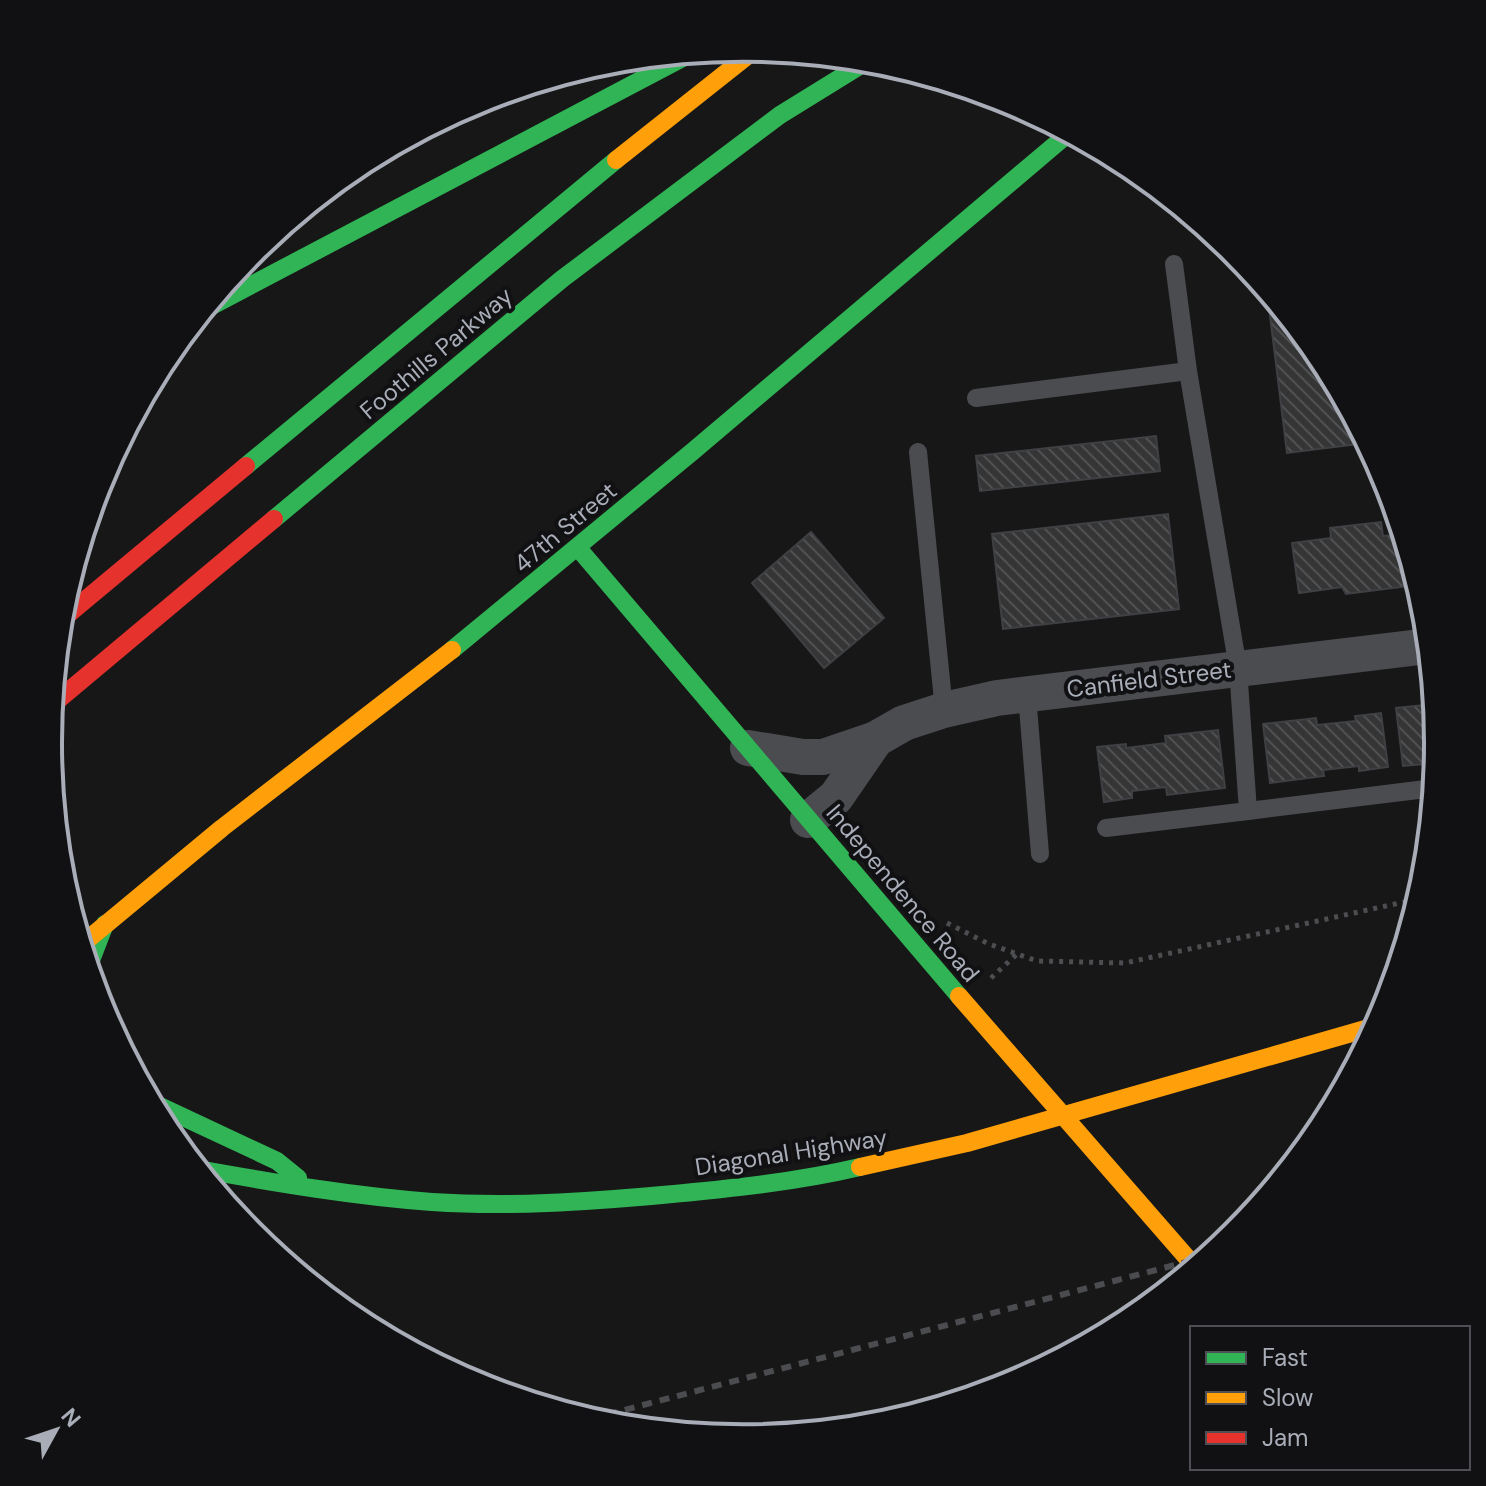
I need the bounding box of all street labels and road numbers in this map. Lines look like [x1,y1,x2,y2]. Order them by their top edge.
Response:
street label: Foothills Parkway [353,280,519,426]
street label: 47th Street [507,475,623,579]
street label: Canfield Street [1065,654,1233,704]
street label: Independence Road [820,798,986,988]
street label: Diagonal Highway [693,1121,889,1183]

